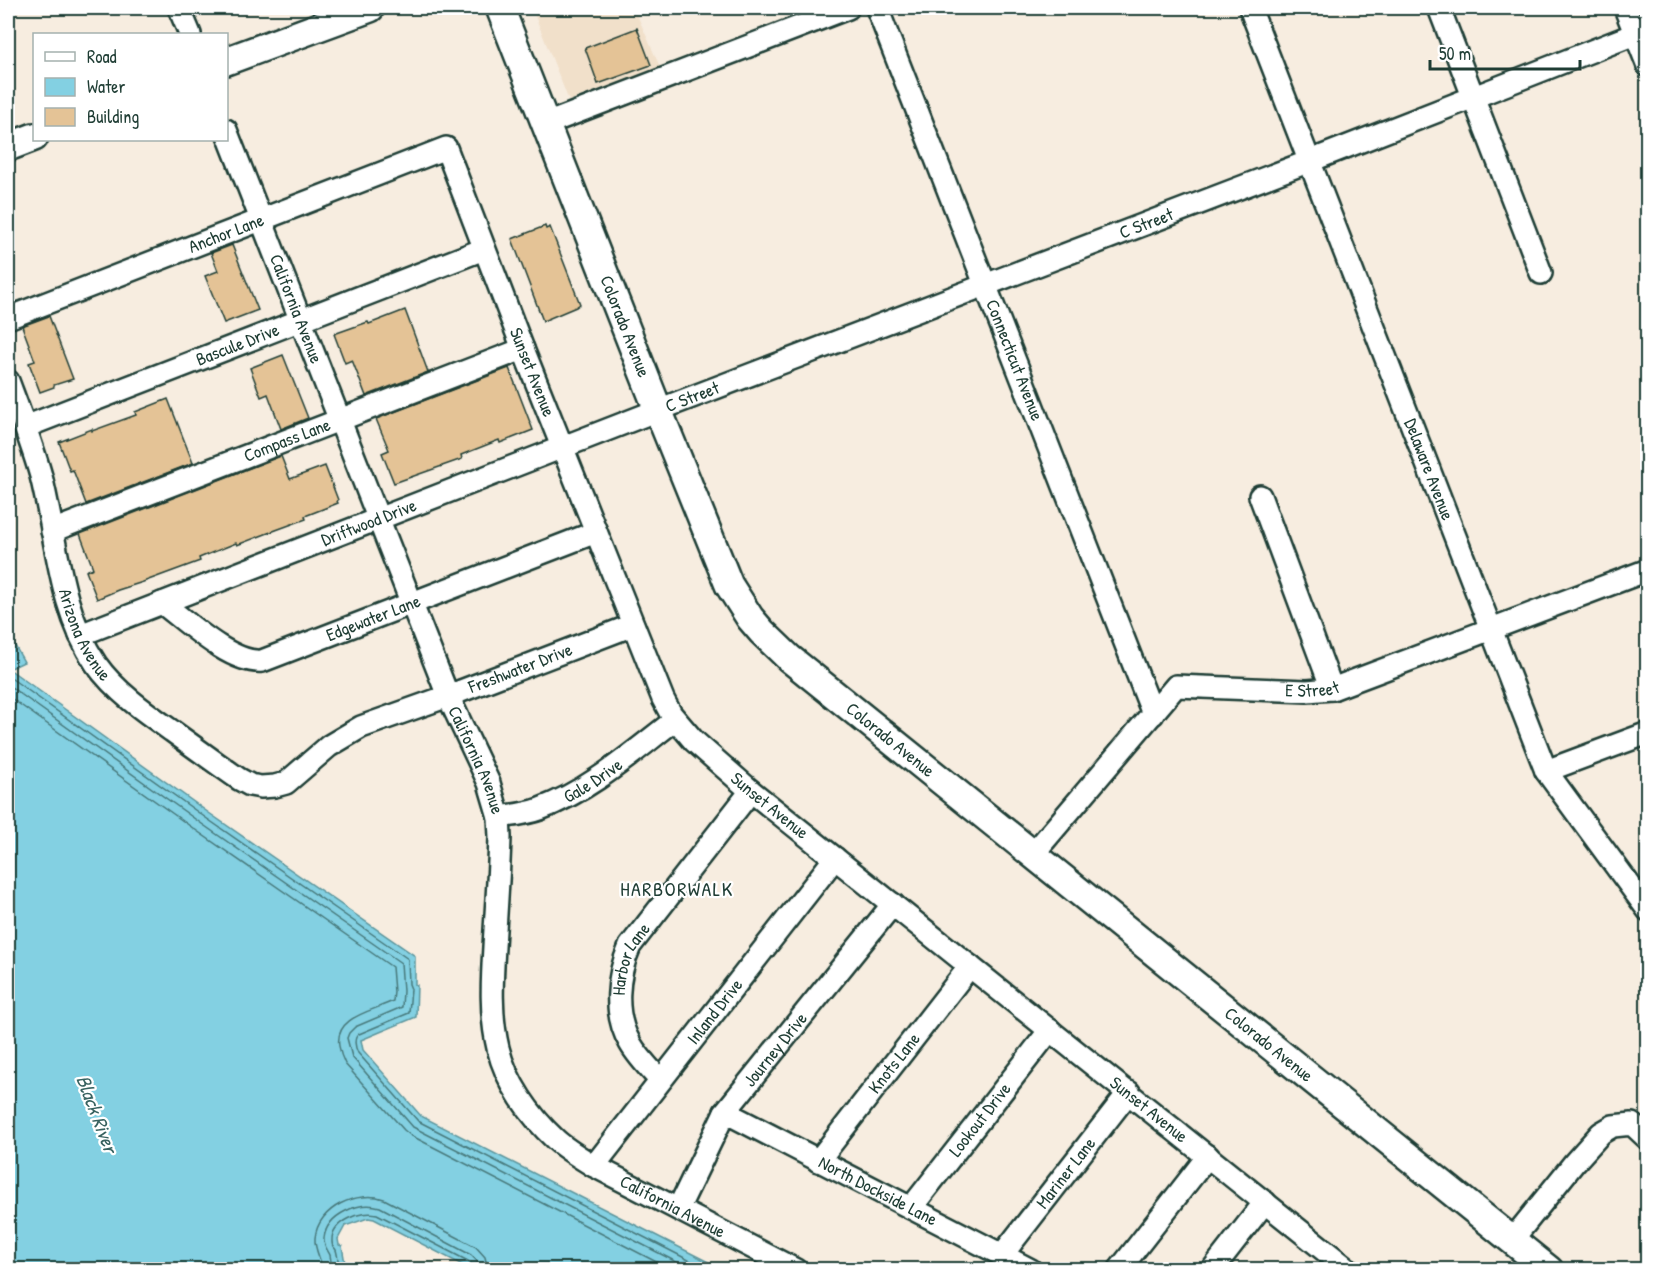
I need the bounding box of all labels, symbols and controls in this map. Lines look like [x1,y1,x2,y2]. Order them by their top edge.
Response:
legend [33,33,228,141]
scale bar [1430,33,1580,71]
text: 50 m [1439,41,1471,66]
text: Road [87,44,117,69]
text: Water [87,74,125,99]
text: Building [87,104,139,129]
street label: C Street [1116,201,1178,245]
street label: Anchor Lane [185,207,267,259]
street label: California Avenue [264,250,329,367]
street label: Colorado Avenue [594,272,657,381]
street label: Connecticut Avenue [980,296,1050,424]
street label: Bascule Drive [192,317,283,372]
street label: Sunset Avenue [504,324,562,420]
street label: C Street [662,374,724,418]
street label: Compass Lane [240,412,334,468]
street label: Delaware Avenue [1399,415,1460,524]
street label: Driftwood Drive [317,492,420,552]
street label: Arizona Avenue [53,586,117,686]
street label: Edgewater Lane [322,588,424,647]
street label: Freshwater Drive [464,637,576,699]
street label: E Street [1285,674,1344,703]
street label: Colorado Avenue [841,696,940,783]
street label: California Avenue [442,702,510,817]
street label: Gale Drive [559,752,627,809]
street label: Sunset Avenue [726,766,814,844]
district label: HARBORWALK [620,875,734,902]
street label: Harbor Lane [606,917,656,996]
street label: Inland Drive [681,973,748,1050]
street label: Colorado Avenue [1220,1001,1319,1087]
street label: Journey Drive [737,1007,813,1092]
street label: Knots Lane [862,1027,926,1099]
street label: Sunset Avenue [1105,1070,1194,1148]
water label: Black River [70,1071,125,1159]
street label: Lookout Drive [943,1077,1016,1162]
street label: Mariner Lane [1030,1132,1101,1214]
street label: North Dockside Lane [814,1149,942,1231]
street label: California Avenue [616,1168,730,1244]

